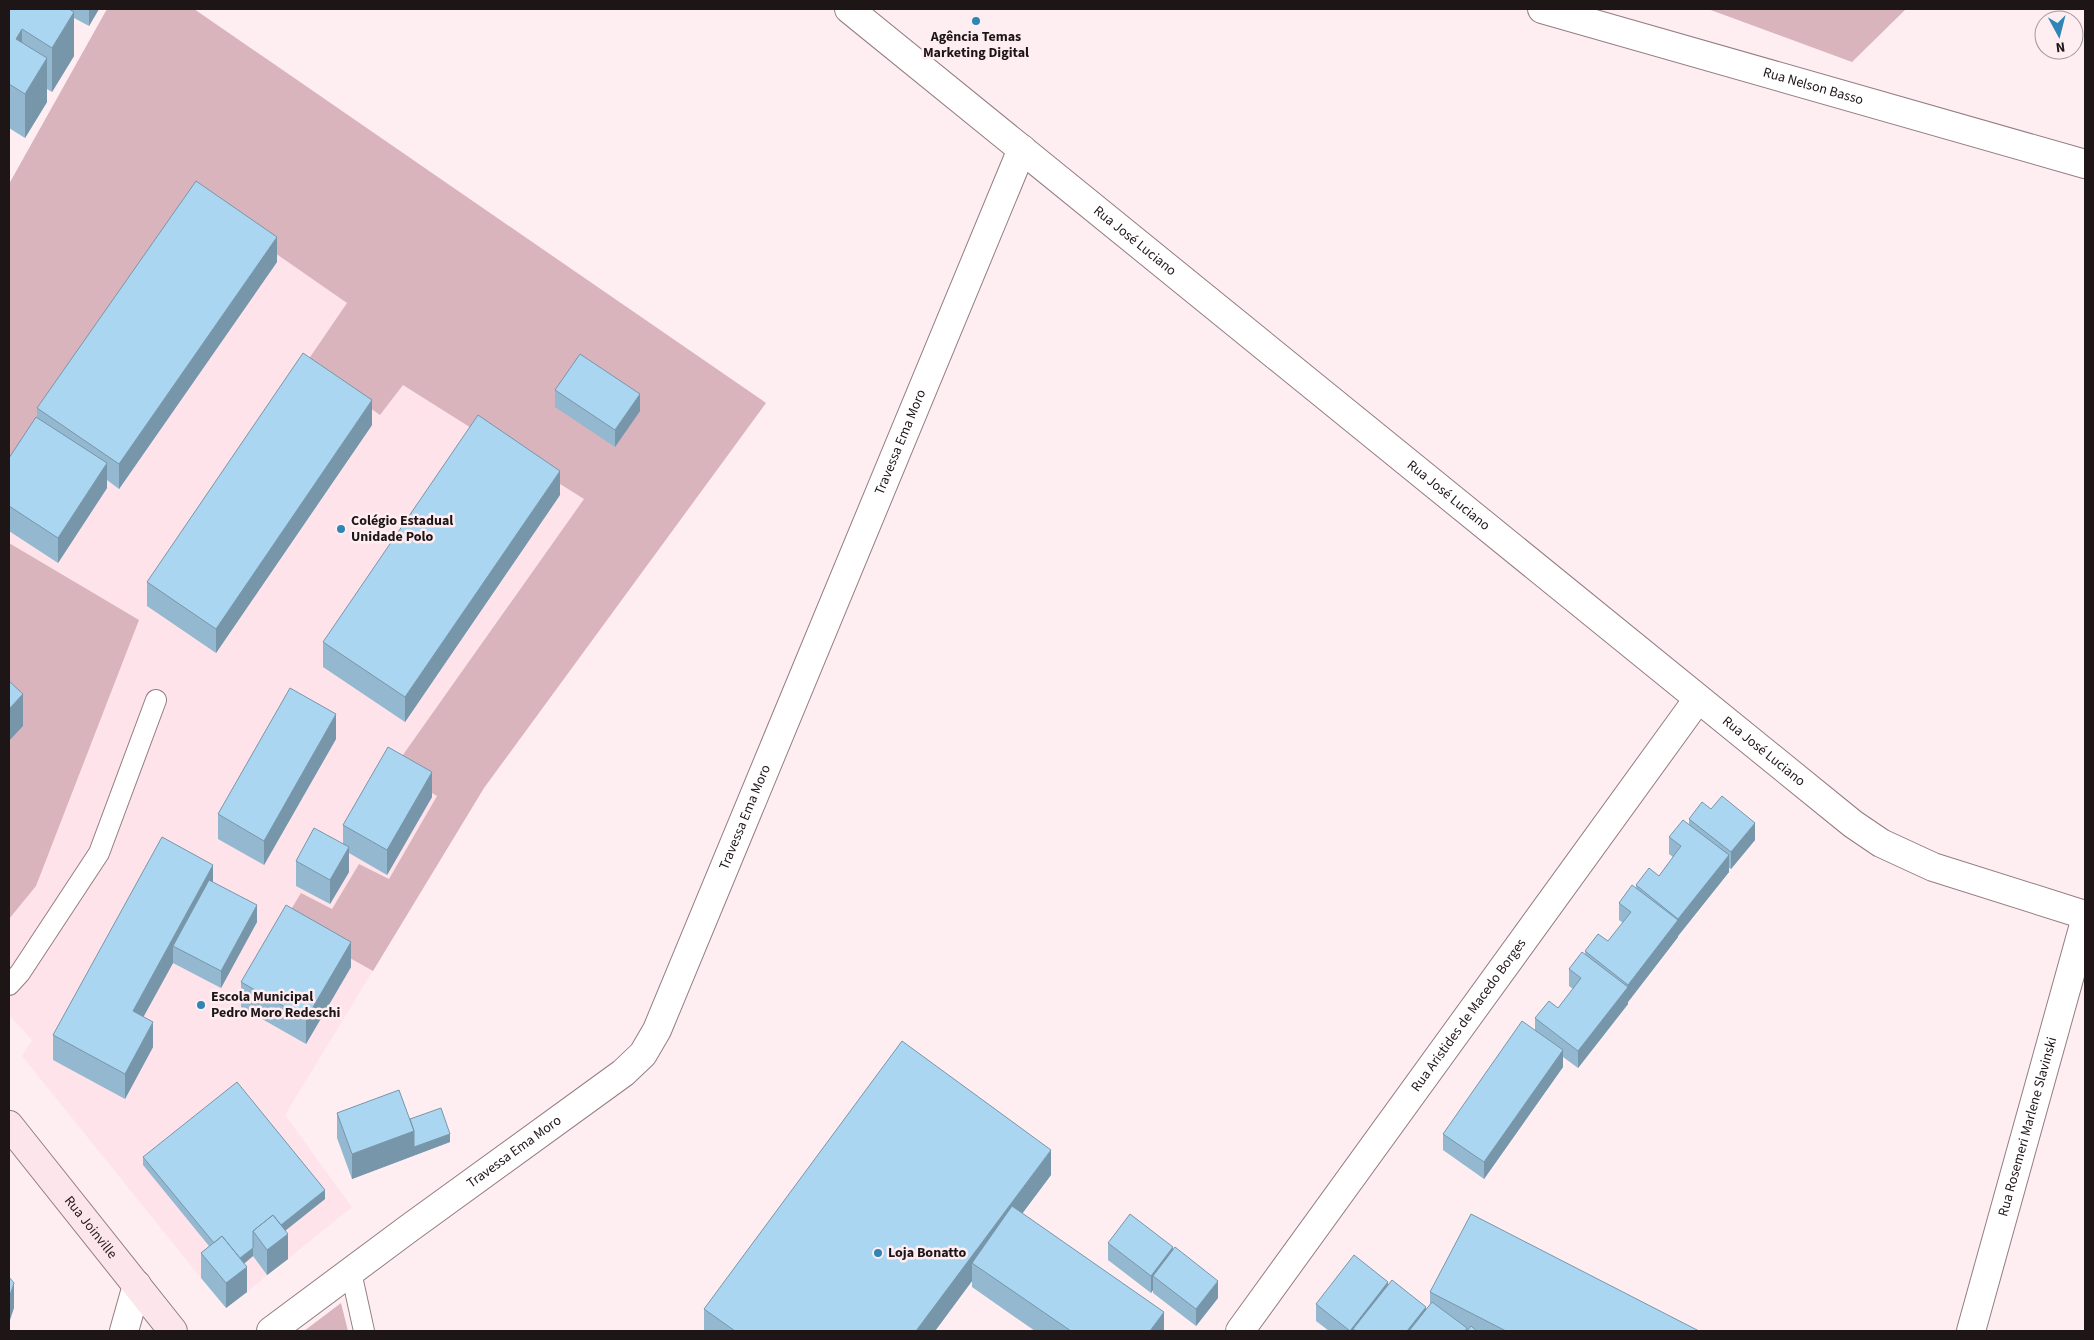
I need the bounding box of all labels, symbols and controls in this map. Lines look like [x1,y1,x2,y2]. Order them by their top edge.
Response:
north arrow [2034,10,2084,60]
marker: Agência Temas Marketing Digital [970,15,982,27]
place label: Agência Temas Marketing Digital [923,27,1029,63]
text: N [2055,36,2066,57]
street label: Rua Nelson Basso [1761,63,1866,110]
street label: Rua José Luciano [1089,201,1181,281]
street label: Travessa Ema Moro [870,386,931,498]
street label: Rua José Luciano [1403,456,1494,535]
place label: Colégio Estadual Unidade Polo [351,511,453,547]
marker: Colégio Estadual Unidade Polo [335,523,347,535]
street label: Rua José Luciano [1718,712,1809,791]
street label: Travessa Ema Moro [714,762,776,873]
street label: Rua Aristides de Macedo Borges [1407,934,1531,1096]
place label: Escola Municipal Pedro Moro Redeschi [211,987,340,1023]
marker: Escola Municipal Pedro Moro Redeschi [195,999,207,1011]
street label: Rua Rosemeri Marlene Slavinski [1993,1035,2062,1219]
street label: Travessa Ema Moro [463,1111,566,1193]
street label: Rua Joinville [59,1192,122,1263]
place label: Loja Bonatto [888,1243,966,1263]
marker: Loja Bonatto [872,1247,884,1259]

